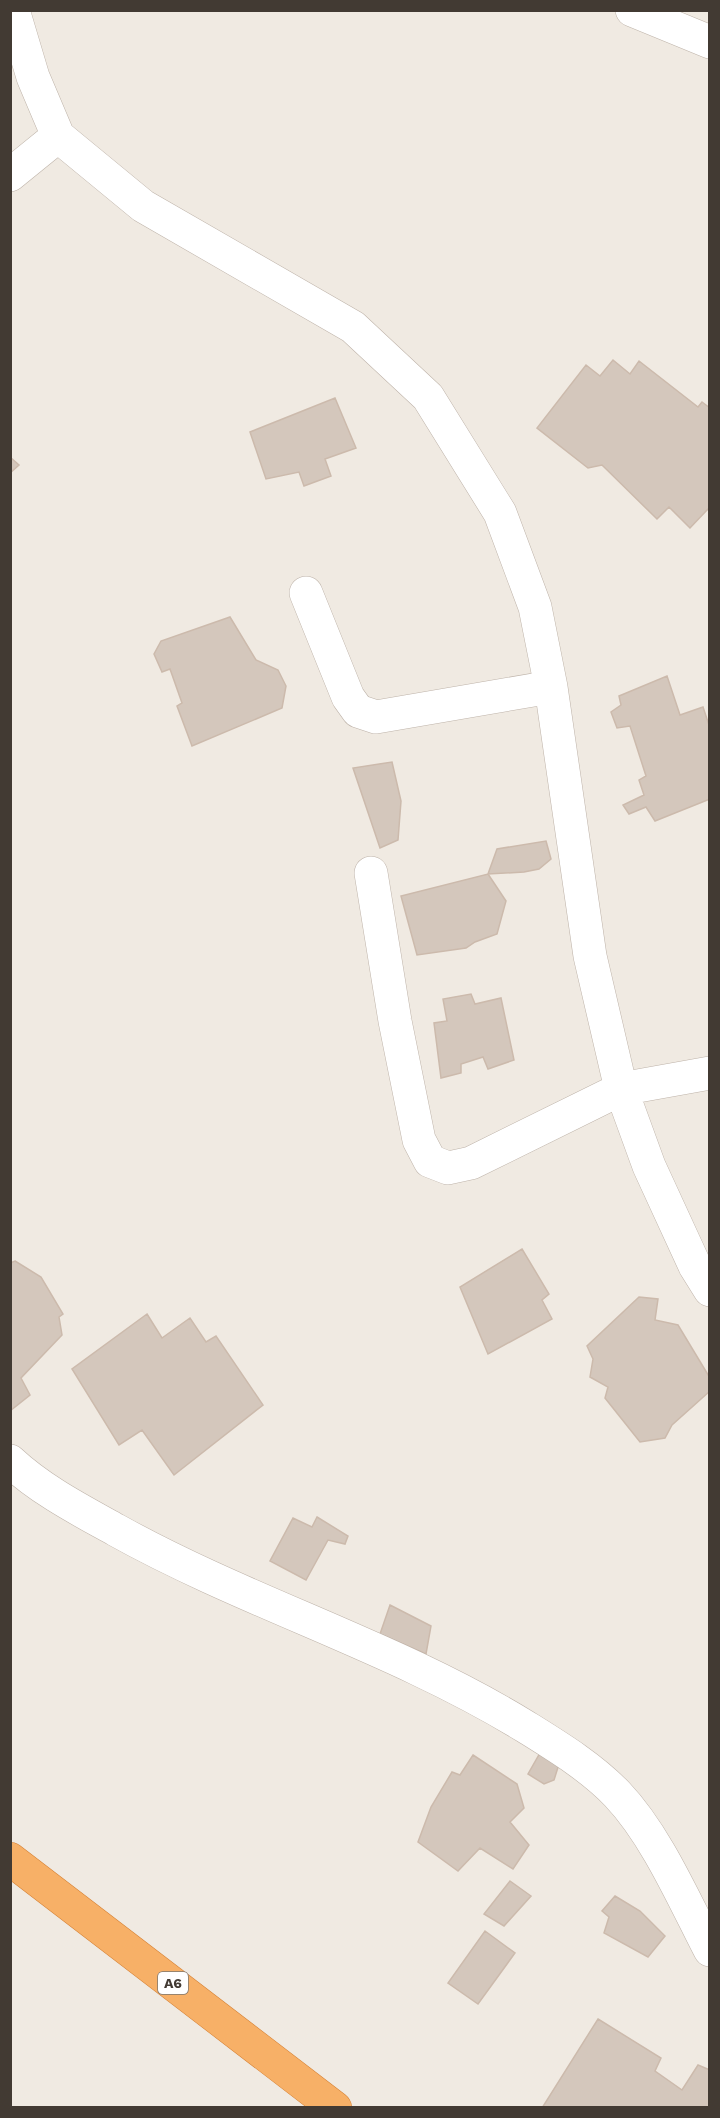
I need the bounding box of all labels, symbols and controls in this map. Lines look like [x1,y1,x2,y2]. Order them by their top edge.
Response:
road number: A6 [158,1972,188,1994]

